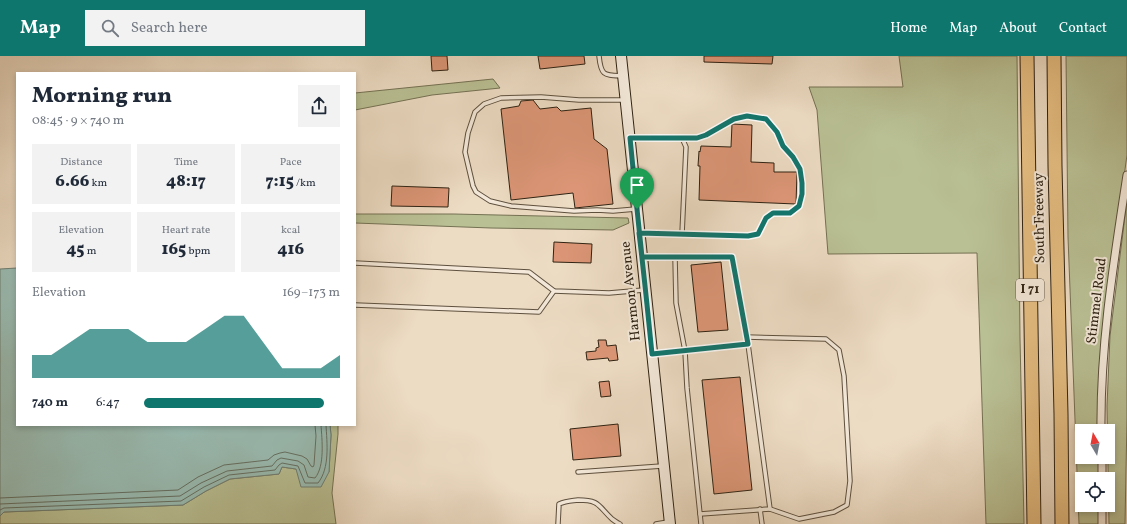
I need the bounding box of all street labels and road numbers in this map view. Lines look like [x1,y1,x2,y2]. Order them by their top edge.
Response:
street label: South Freeway [1030,172,1050,263]
street label: Harmon Avenue [616,240,646,342]
street label: Stimmel Road [1082,257,1112,345]
road number: I 71 [1016,279,1044,301]

